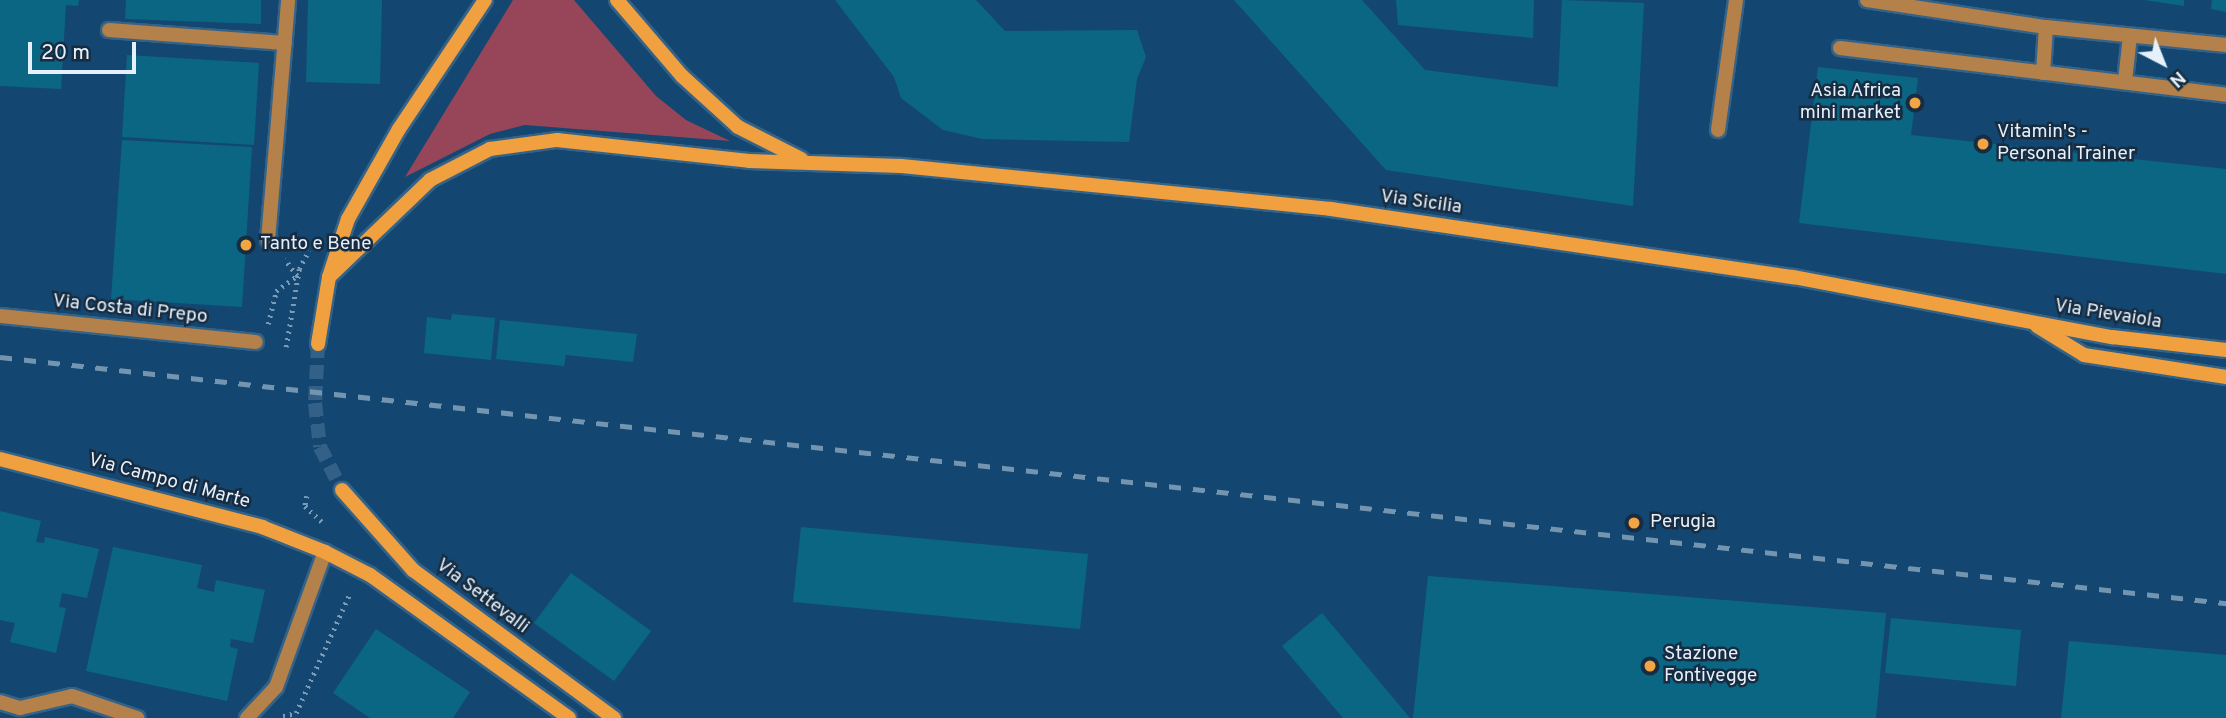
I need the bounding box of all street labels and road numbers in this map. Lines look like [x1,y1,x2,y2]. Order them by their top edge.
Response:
street label: Via Sicilia [1379,186,1463,220]
street label: Via Costa di Prepo [51,291,209,329]
street label: Via Pievaiola [2053,295,2163,335]
street label: Via Campo di Marte [86,449,252,515]
street label: Via Settevalli [431,555,533,639]

